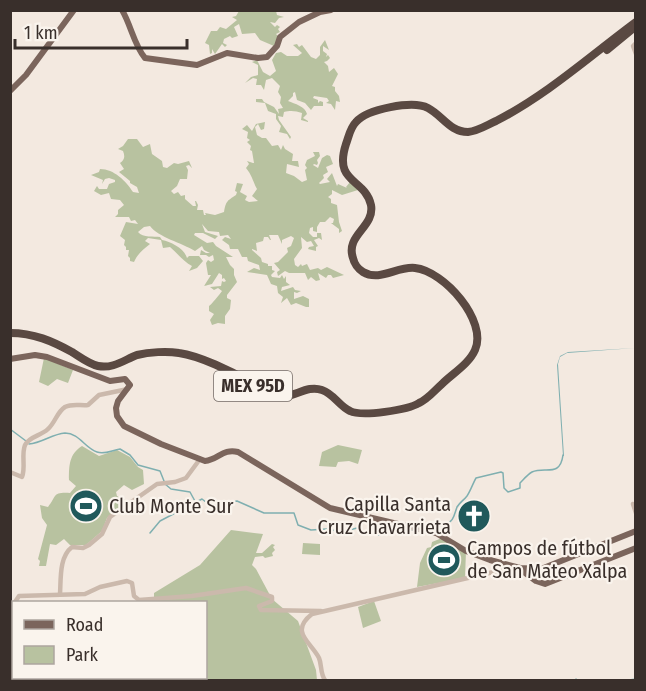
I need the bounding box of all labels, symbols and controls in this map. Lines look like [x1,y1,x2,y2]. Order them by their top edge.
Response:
scale bar [15,12,188,50]
text: 1 km [24,22,57,44]
road number: MEX 95D [214,371,292,401]
sports icon: Club Monte Sur [68,488,104,524]
place label: Capilla Santa Cruz Chavarrieta [318,492,451,539]
place label: Club Monte Sur [109,494,234,518]
church icon: Capilla Santa Cruz Chavarrieta [456,498,492,534]
place label: Campos de fútbol de San Mateo Xalpa [467,536,627,583]
sports icon: Campos de fútbol de San Mateo Xalpa [426,542,462,578]
legend [12,601,207,679]
text: Road [66,614,103,636]
text: Park [66,644,99,666]

